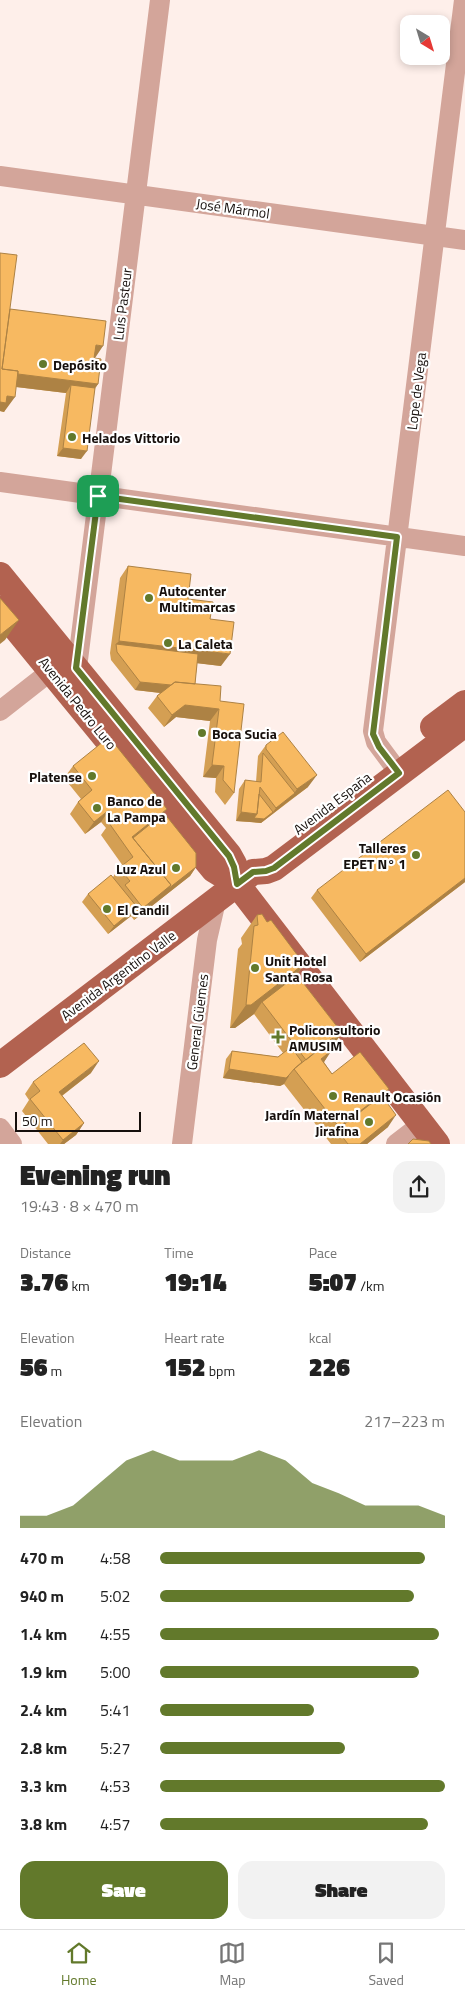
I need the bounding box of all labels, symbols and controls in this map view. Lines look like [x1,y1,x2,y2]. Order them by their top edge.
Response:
north arrow [400,15,450,65]
map controls [400,15,450,65]
street label: José Mármol [195,192,271,224]
street label: Luis Pasteur [107,266,137,341]
street label: Lope de Vega [401,351,431,431]
place label: Depósito [53,354,107,375]
marker: Depósito [37,358,49,370]
place label: Helados Vittorio [82,427,180,448]
marker: Helados Vittorio [66,431,78,443]
pin [77,475,119,517]
icon: arrive [84,482,112,510]
place label: Autocenter Multimarcas [159,580,236,617]
marker: Autocenter Multimarcas [143,592,155,604]
place label: La Caleta [178,633,233,654]
marker: La Caleta [162,637,174,649]
street label: Avenida Pedro Luro [34,652,122,754]
place label: Boca Sucia [212,723,277,744]
marker: Boca Sucia [196,727,208,739]
place label: Platense [29,766,82,787]
street label: Avenida España [289,767,375,839]
marker: Platense [86,770,98,782]
place label: Banco de La Pampa [107,790,166,827]
marker: Banco de La Pampa [91,802,103,814]
place label: Talleres EPET N° 1 [343,837,406,874]
marker: Talleres EPET N° 1 [410,849,422,861]
place label: Luz Azul [116,858,166,879]
marker: Luz Azul [170,862,182,874]
place label: El Candil [117,899,169,920]
marker: El Candil [101,903,113,915]
street label: Avenida Argentino Valle [56,925,180,1025]
place label: Unit Hotel Santa Rosa [265,950,333,987]
marker: Unit Hotel Santa Rosa [249,962,261,974]
street label: General Güemes [181,973,213,1071]
place label: Policonsultorio AMUSIM [289,1019,380,1056]
marker: Policonsultorio AMUSIM [271,1030,285,1044]
place label: Renault Ocasión [343,1086,441,1107]
marker: Renault Ocasión [327,1090,339,1102]
place label: Jardín Maternal Jirafina [265,1104,359,1141]
scale bar [15,1109,141,1132]
text: 50 m [22,1110,52,1131]
marker: Jardín Maternal Jirafina [363,1116,375,1128]
text: Evening run [20,1153,171,1196]
button: share [393,1161,445,1213]
text: 19:43 · 8 × 470 m [20,1194,139,1218]
text: Distance [20,1242,71,1263]
text: Time [164,1242,194,1263]
text: Pace [309,1242,337,1263]
text: 3.76 [20,1263,68,1301]
text: 19:14 [164,1263,227,1301]
text: 5:07 [309,1263,357,1301]
text: km [68,1275,90,1296]
text: /km [357,1275,384,1296]
text: Elevation [20,1327,74,1348]
text: Heart rate [164,1327,224,1348]
text: kcal [309,1327,332,1348]
text: 56 [20,1348,48,1386]
text: 152 [164,1348,206,1386]
text: 226 [309,1348,350,1386]
text: m [48,1360,62,1381]
text: bpm [206,1360,235,1381]
text: Elevation [20,1409,82,1433]
text: 217–223 m [364,1409,445,1433]
text: 470 m [20,1546,64,1570]
text: 4:58 [100,1546,130,1570]
text: 940 m [20,1584,64,1608]
text: 5:02 [100,1584,130,1608]
text: 1.4 km [20,1622,67,1646]
text: 4:55 [100,1622,130,1646]
text: 1.9 km [20,1660,67,1684]
text: 5:00 [100,1660,130,1684]
text: 2.4 km [20,1698,67,1722]
text: 5:41 [100,1698,130,1722]
text: 2.8 km [20,1736,67,1760]
text: 5:27 [100,1736,130,1760]
text: 3.3 km [20,1774,67,1798]
text: 4:53 [100,1774,130,1798]
text: 3.8 km [20,1812,67,1836]
text: 4:57 [100,1812,130,1836]
button: Save [20,1861,228,1919]
button: Share [238,1861,445,1919]
tab: Home [61,1939,97,1990]
tab: Map [218,1939,246,1990]
tab: Saved [368,1939,404,1990]

